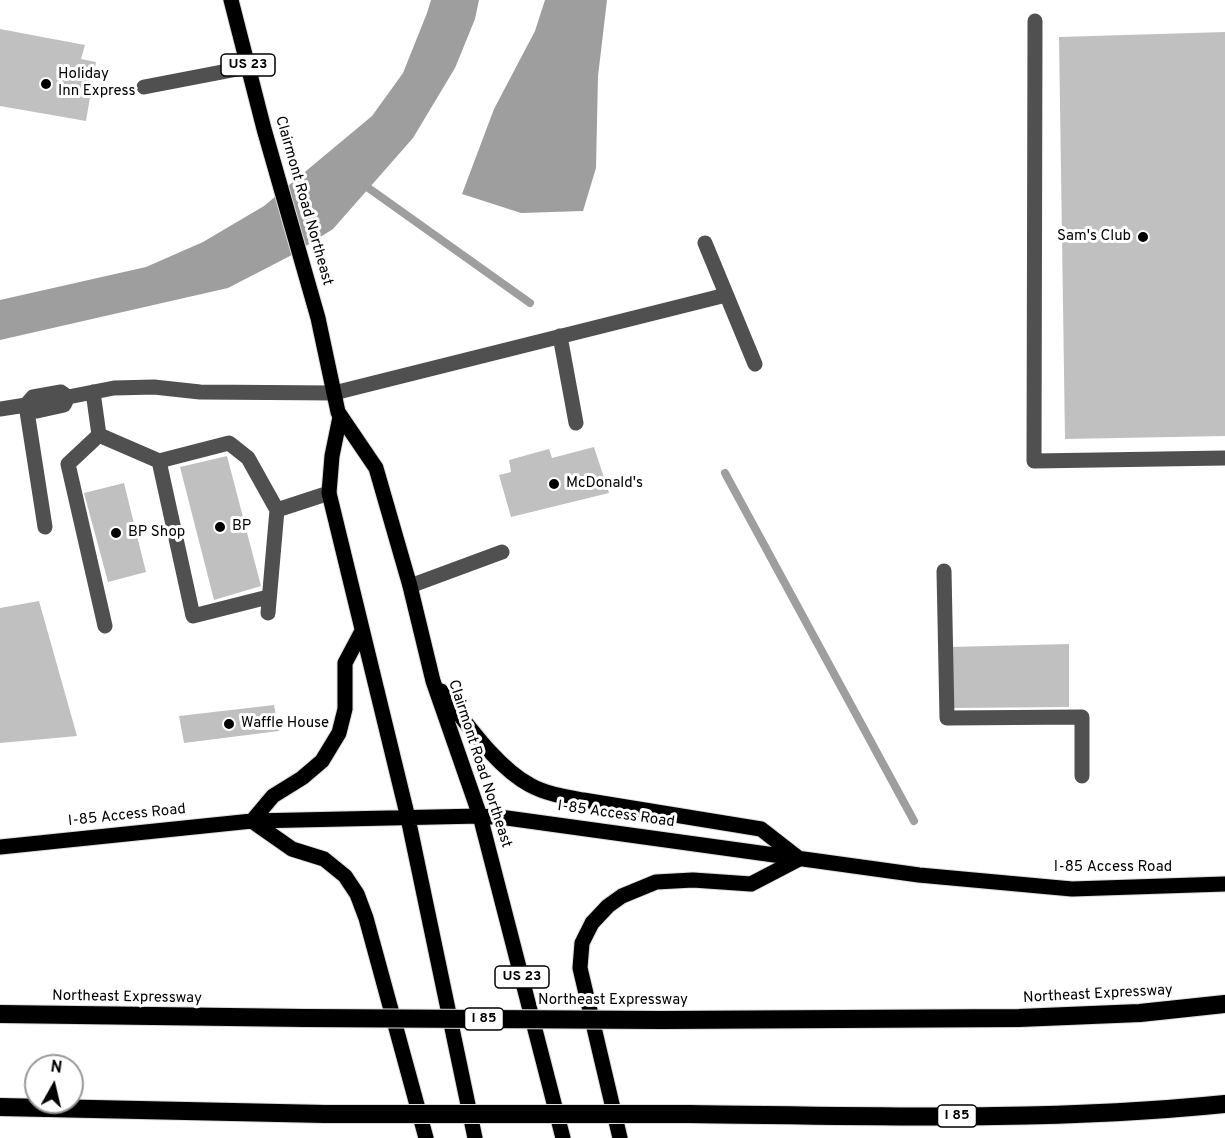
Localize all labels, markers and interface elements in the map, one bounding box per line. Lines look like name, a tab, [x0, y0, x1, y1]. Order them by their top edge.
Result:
road number: US 23	[221, 54, 275, 76]
place label: Holiday Inn Express	[58, 66, 136, 101]
marker: Holiday Inn Express	[39, 77, 53, 91]
street label: Clairmont Road Northeast	[270, 114, 336, 288]
place label: Sam's Club	[1057, 228, 1131, 246]
marker: Sam's Club	[1136, 230, 1150, 244]
place label: McDonald's	[566, 475, 643, 493]
marker: McDonald's	[547, 477, 561, 491]
place label: BP	[232, 518, 251, 536]
marker: BP	[213, 520, 227, 534]
place label: BP Shop	[128, 524, 185, 542]
marker: BP Shop	[109, 526, 123, 540]
street label: Clairmont Road Northeast	[443, 678, 515, 850]
place label: Waffle House	[241, 715, 329, 733]
marker: Waffle House	[222, 717, 236, 731]
street label: I-85 Access Road	[556, 798, 676, 832]
street label: I-85 Access Road	[67, 801, 187, 831]
street label: I-85 Access Road	[1054, 859, 1172, 877]
road number: US 23	[495, 966, 549, 988]
street label: Northeast Expressway	[1023, 982, 1173, 1008]
street label: Northeast Expressway	[52, 988, 202, 1008]
street label: Northeast Expressway	[538, 992, 688, 1010]
road number: I 85	[464, 1008, 504, 1030]
north arrow	[24, 1054, 84, 1114]
text: N	[49, 1057, 63, 1079]
road number: I 85	[938, 1105, 976, 1127]

